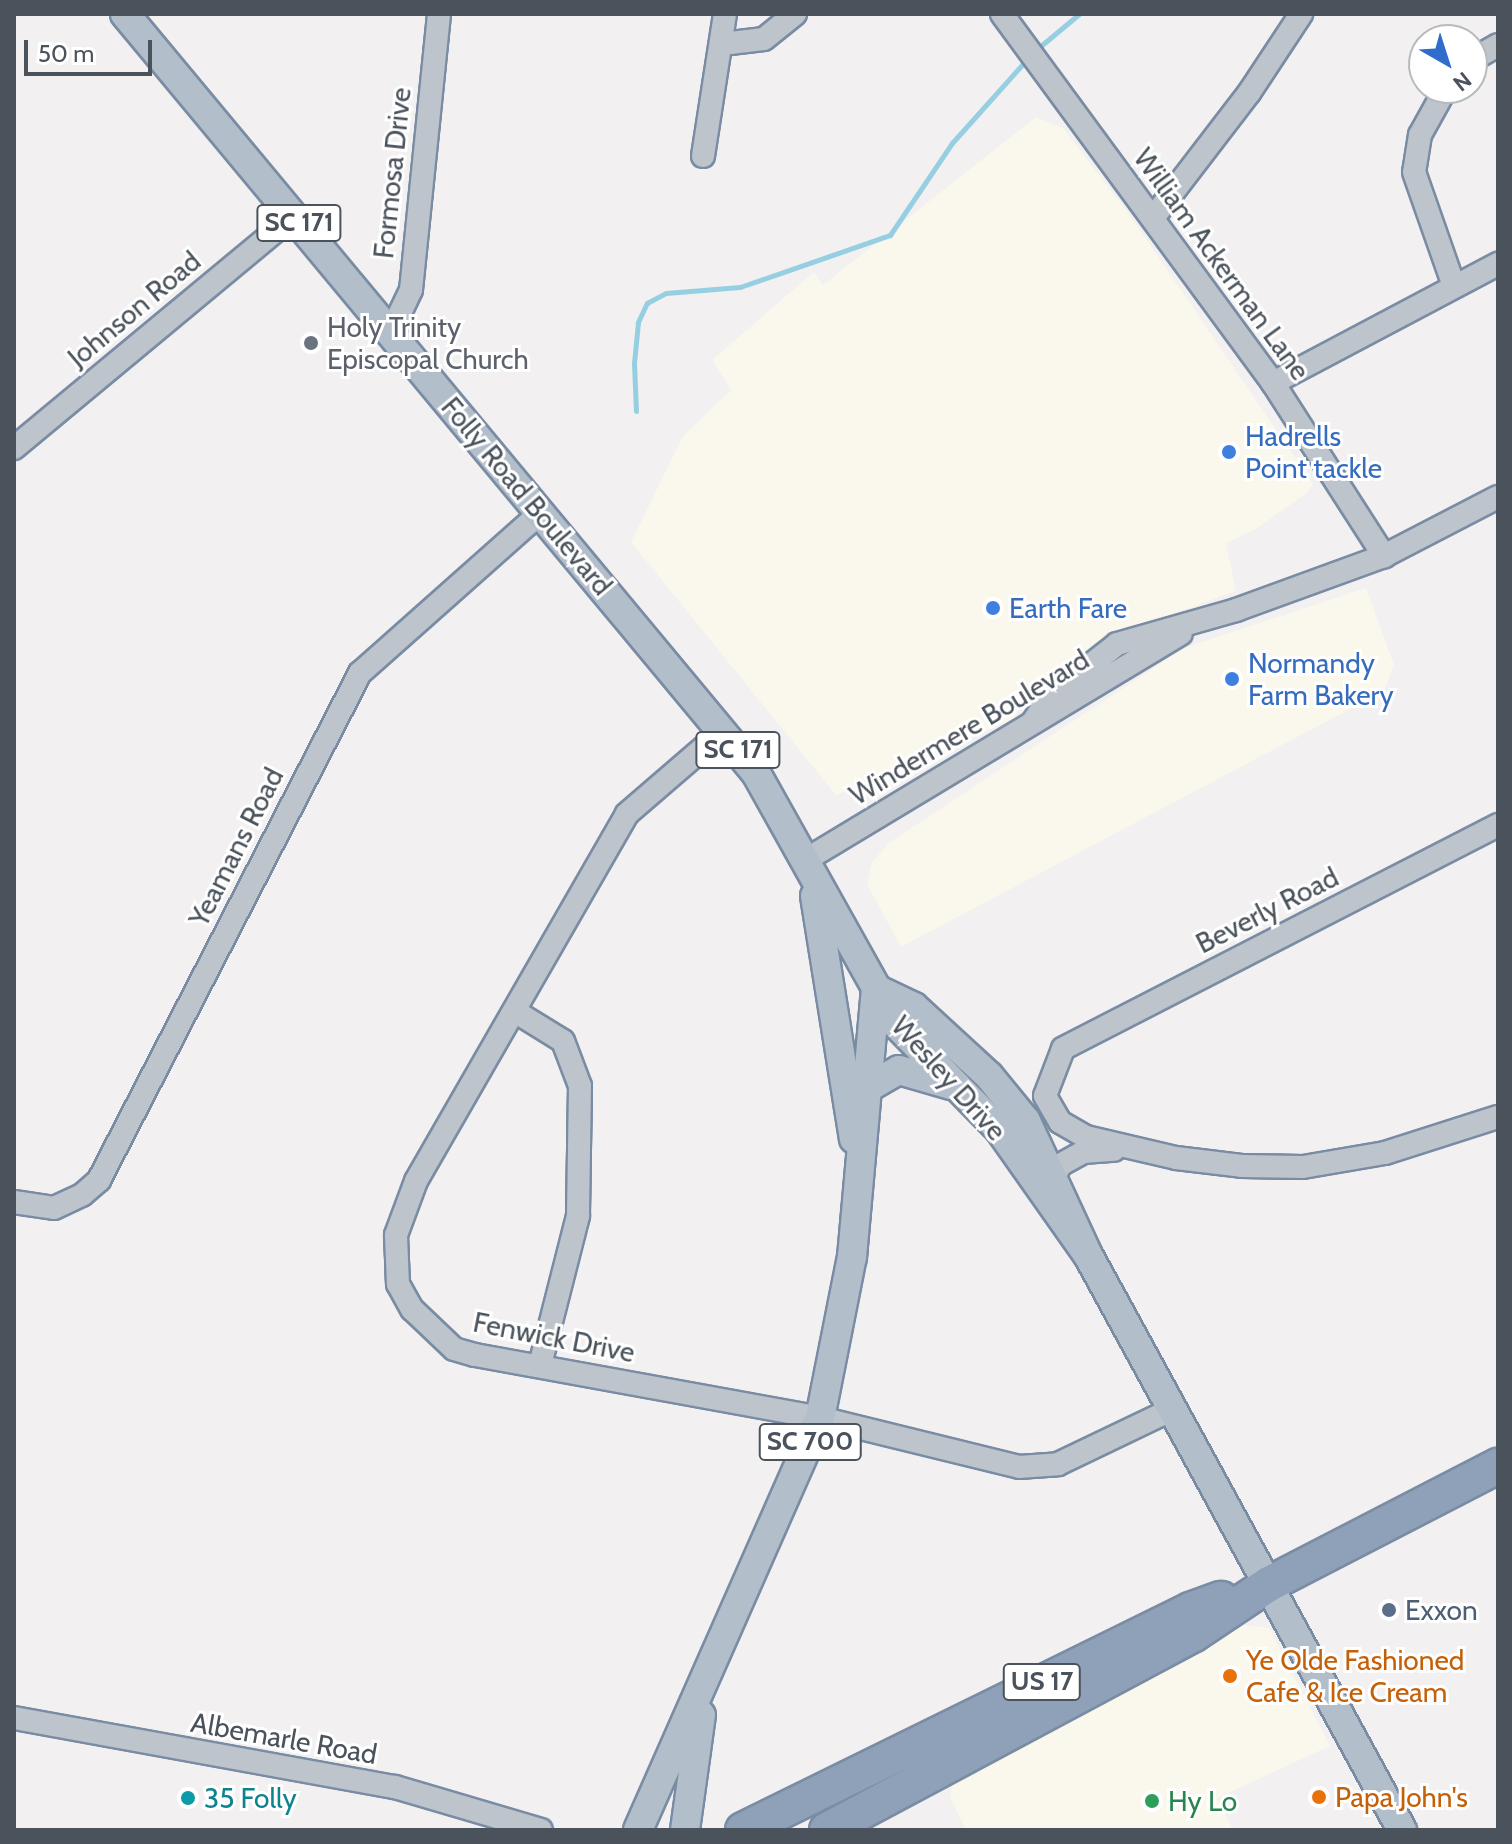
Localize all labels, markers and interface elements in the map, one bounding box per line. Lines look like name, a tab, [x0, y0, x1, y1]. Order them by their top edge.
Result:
scale bar	[28, 24, 156, 74]
north arrow	[1408, 24, 1488, 104]
text: 50 m	[38, 39, 94, 68]
text: N	[1448, 66, 1477, 97]
street label: Formosa Drive	[366, 86, 418, 260]
street label: William Ackerman Lane	[1127, 142, 1317, 386]
road number: SC 171	[255, 201, 343, 245]
street label: Johnson Road	[61, 244, 207, 374]
place label: Holy Trinity Episcopal Church	[327, 310, 529, 376]
marker: Holy Trinity Episcopal Church	[302, 334, 320, 352]
street label: Folly Road Boulevard	[434, 390, 620, 602]
place label: Hadrells Point tackle	[1245, 419, 1382, 485]
marker: Hadrells Point tackle	[1220, 443, 1238, 461]
place label: Earth Fare	[1009, 591, 1127, 625]
marker: Earth Fare	[984, 599, 1002, 617]
street label: Windermere Boulevard	[843, 642, 1095, 812]
place label: Normandy Farm Bakery	[1248, 646, 1394, 712]
marker: Normandy Farm Bakery	[1223, 670, 1241, 688]
road number: SC 171	[694, 728, 782, 772]
street label: Yeamans Road	[182, 762, 290, 932]
street label: Beverly Road	[1190, 860, 1344, 960]
street label: Wesley Drive	[885, 1009, 1013, 1147]
street label: Fenwick Drive	[470, 1305, 638, 1369]
road number: SC 700	[758, 1420, 862, 1464]
place label: Exxon	[1405, 1593, 1478, 1627]
marker: Exxon	[1380, 1601, 1398, 1619]
place label: Ye Olde Fashioned Cafe & Ice Cream	[1246, 1643, 1464, 1709]
road number: US 17	[1002, 1660, 1082, 1704]
marker: Ye Olde Fashioned Cafe & Ice Cream	[1221, 1667, 1239, 1685]
street label: Albemarle Road	[188, 1705, 380, 1771]
place label: Papa John's	[1335, 1780, 1468, 1814]
place label: 35 Folly	[204, 1781, 297, 1815]
place label: Hy Lo	[1168, 1784, 1237, 1818]
marker: Papa John's	[1310, 1788, 1328, 1806]
marker: 35 Folly	[179, 1789, 197, 1807]
marker: Hy Lo	[1143, 1792, 1161, 1810]

